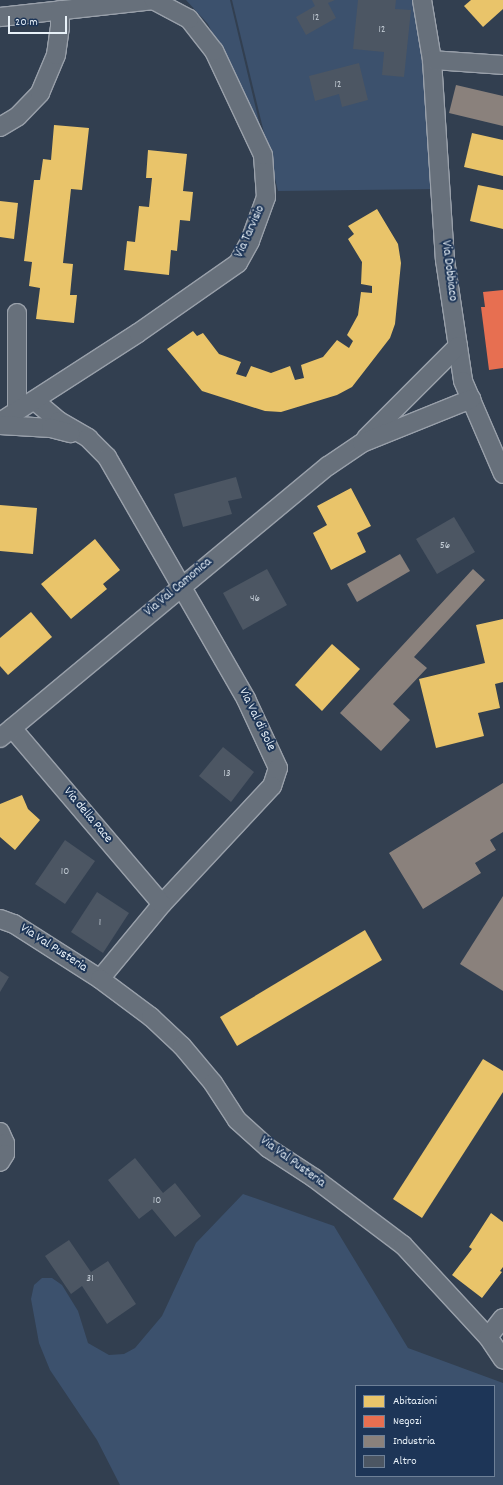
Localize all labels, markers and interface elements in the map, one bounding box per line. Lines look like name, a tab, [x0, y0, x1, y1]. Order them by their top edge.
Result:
scale bar	[10, 8, 69, 34]
house number: 12	[312, 11, 320, 25]
text: 20 m	[15, 14, 38, 31]
house number: 12	[378, 23, 386, 37]
house number: 12	[334, 78, 342, 92]
street label: Via Tarvisio	[233, 204, 269, 260]
street label: Via Dobbiaco	[437, 240, 459, 302]
house number: 56	[440, 539, 450, 553]
street label: Via Val Camonica	[142, 555, 216, 621]
house number: 46	[250, 592, 260, 606]
street label: Via Val di Sole	[234, 686, 278, 754]
house number: 13	[223, 767, 231, 781]
street label: Via della Pace	[59, 785, 115, 847]
house number: 10	[61, 865, 69, 879]
house number: 1	[99, 916, 101, 930]
street label: Via Val Pusteria	[16, 922, 90, 976]
street label: Via Val Pusteria	[256, 1134, 328, 1192]
house number: 10	[153, 1194, 161, 1208]
house number: 31	[86, 1272, 94, 1286]
legend	[355, 1385, 495, 1477]
text: Abitazioni	[393, 1393, 437, 1410]
text: Negozi	[393, 1413, 422, 1430]
text: Industria	[393, 1433, 435, 1450]
text: Altro	[393, 1453, 417, 1470]

